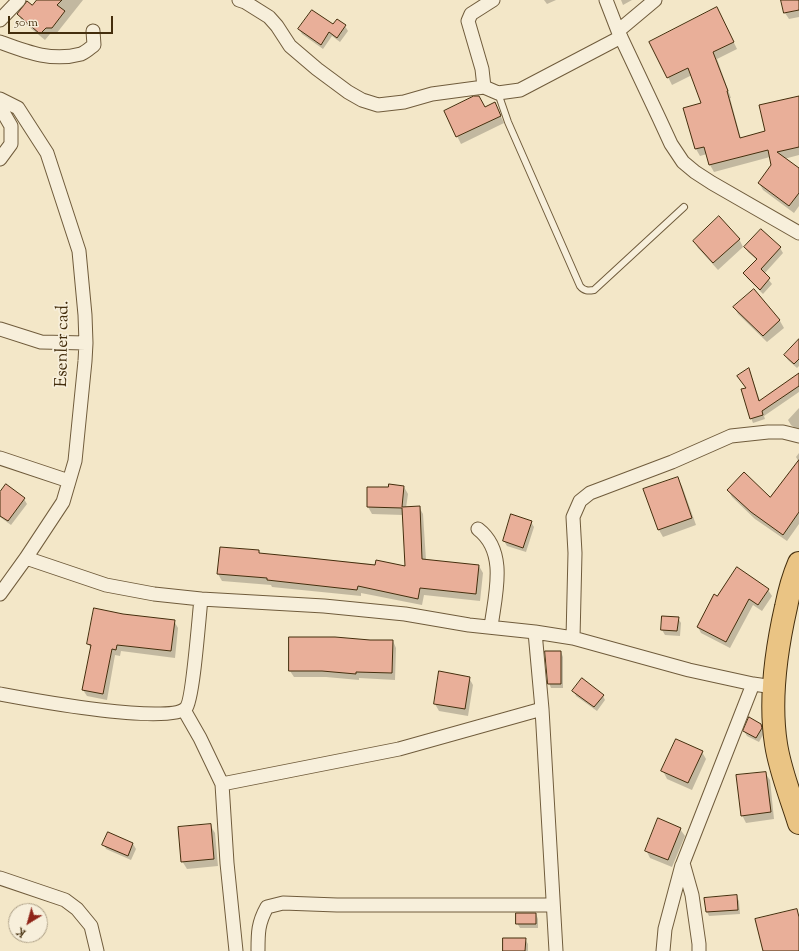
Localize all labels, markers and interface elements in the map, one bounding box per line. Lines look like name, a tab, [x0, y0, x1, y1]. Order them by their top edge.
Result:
scale bar	[10, 8, 115, 34]
text: 50 m	[15, 14, 38, 32]
street label: Esenler cad.	[53, 301, 75, 387]
north arrow	[8, 903, 48, 943]
text: K	[13, 923, 29, 941]

